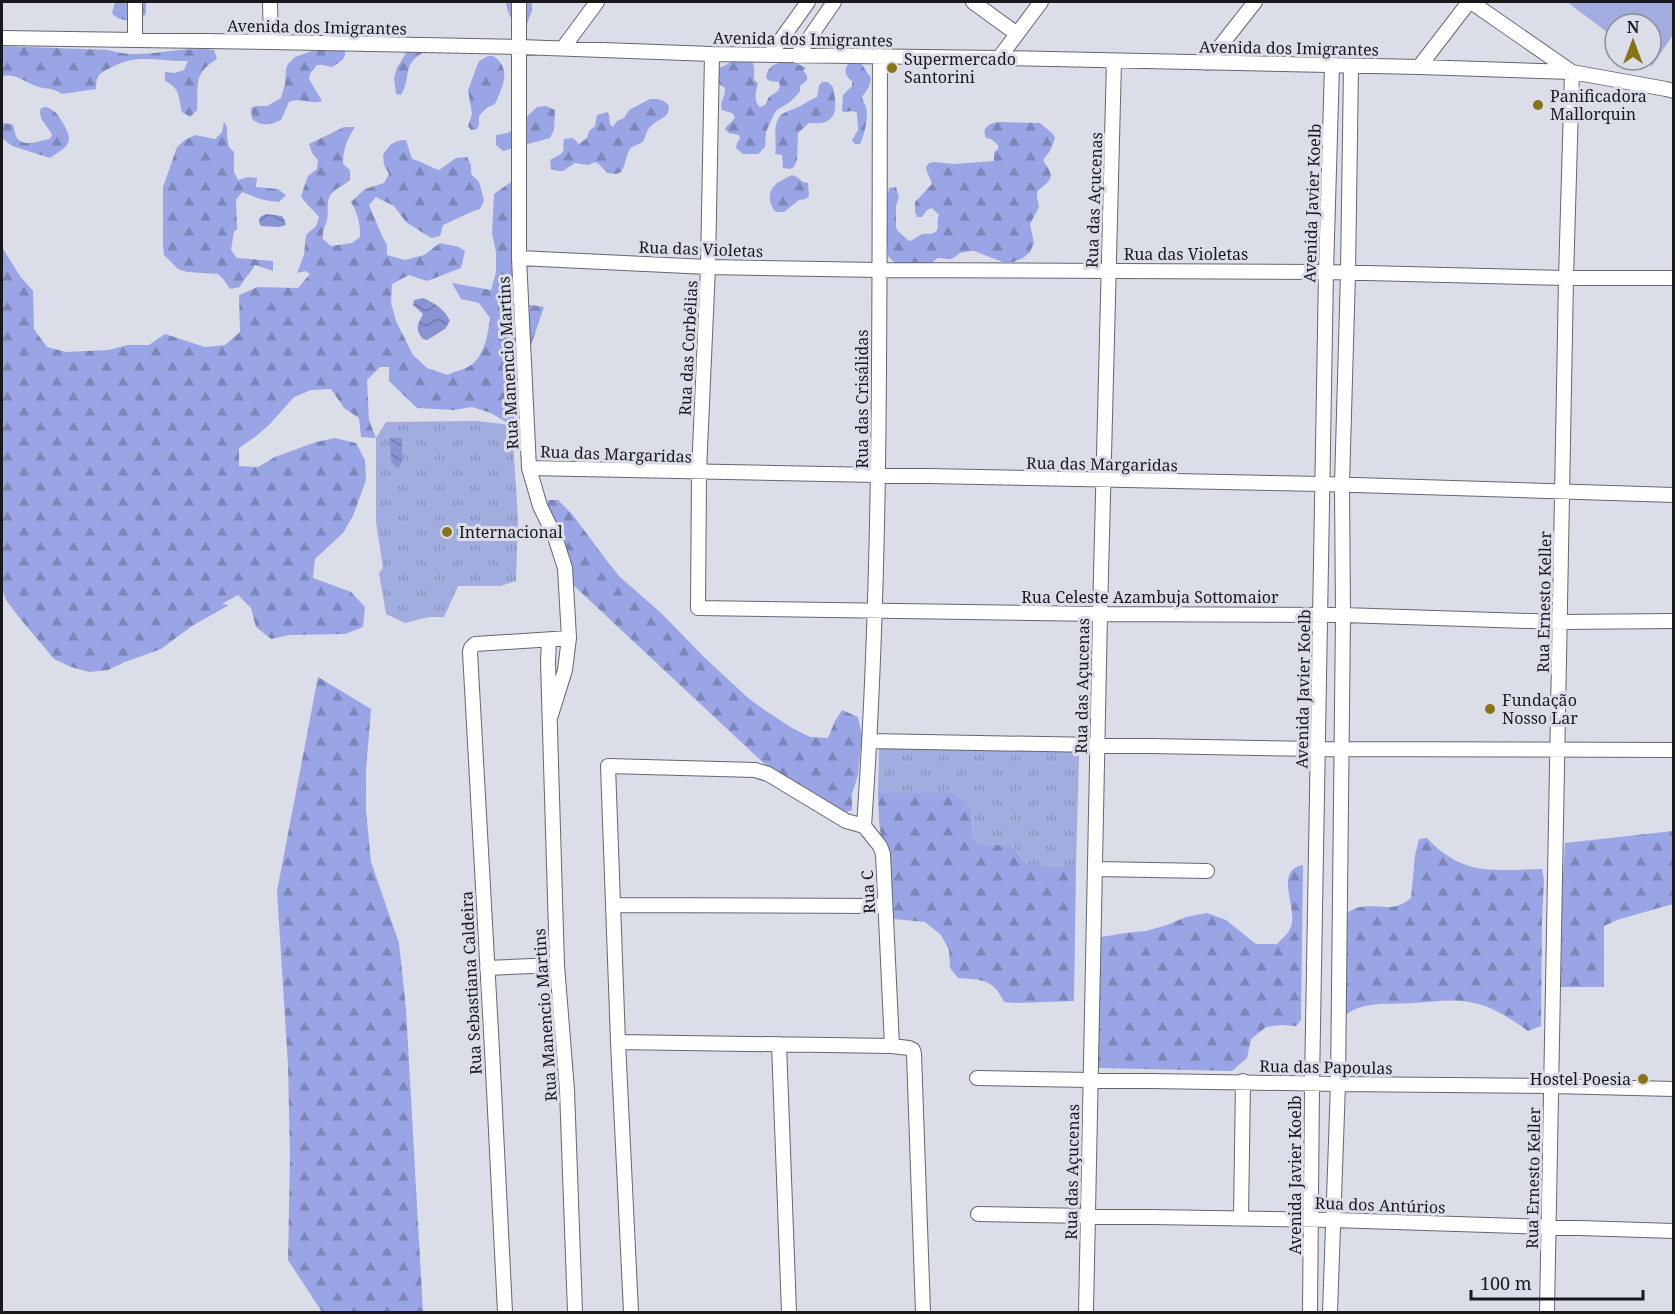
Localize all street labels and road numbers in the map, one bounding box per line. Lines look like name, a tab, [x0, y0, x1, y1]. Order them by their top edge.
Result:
street label: Avenida dos Imigrantes	[227, 14, 407, 40]
street label: Avenida dos Imigrantes	[713, 26, 893, 52]
street label: Avenida dos Imigrantes	[1199, 35, 1379, 61]
street label: Avenida Javier Koelb	[1298, 123, 1326, 283]
street label: Rua das Açucenas	[1081, 132, 1107, 268]
street label: Rua das Violetas	[638, 236, 764, 262]
street label: Rua das Violetas	[1124, 243, 1248, 265]
street label: Rua Manencio Martins	[492, 276, 524, 450]
street label: Rua das Corbélias	[673, 280, 703, 416]
street label: Rua das Crisálidas	[851, 330, 873, 468]
street label: Rua das Margaridas	[540, 440, 692, 468]
street label: Rua das Margaridas	[1026, 452, 1178, 476]
street label: Rua Ernesto Keller	[1532, 530, 1556, 673]
street label: Rua Celeste Azambuja Sottomaior	[1021, 586, 1279, 608]
street label: Avenida Javier Koelb	[1291, 609, 1315, 769]
street label: Rua das Açucenas	[1070, 618, 1094, 754]
street label: Rua C	[856, 869, 880, 914]
street label: Rua Sebastiana Caldeira	[455, 891, 487, 1075]
street label: Rua Manencio Martins	[528, 928, 562, 1102]
street label: Rua das Papoulas	[1259, 1055, 1393, 1079]
street label: Avenida Javier Koelb	[1284, 1095, 1306, 1255]
street label: Rua das Açucenas	[1060, 1104, 1084, 1240]
street label: Rua Ernesto Keller	[1521, 1106, 1545, 1249]
street label: Rua dos Antúrios	[1314, 1192, 1446, 1218]

